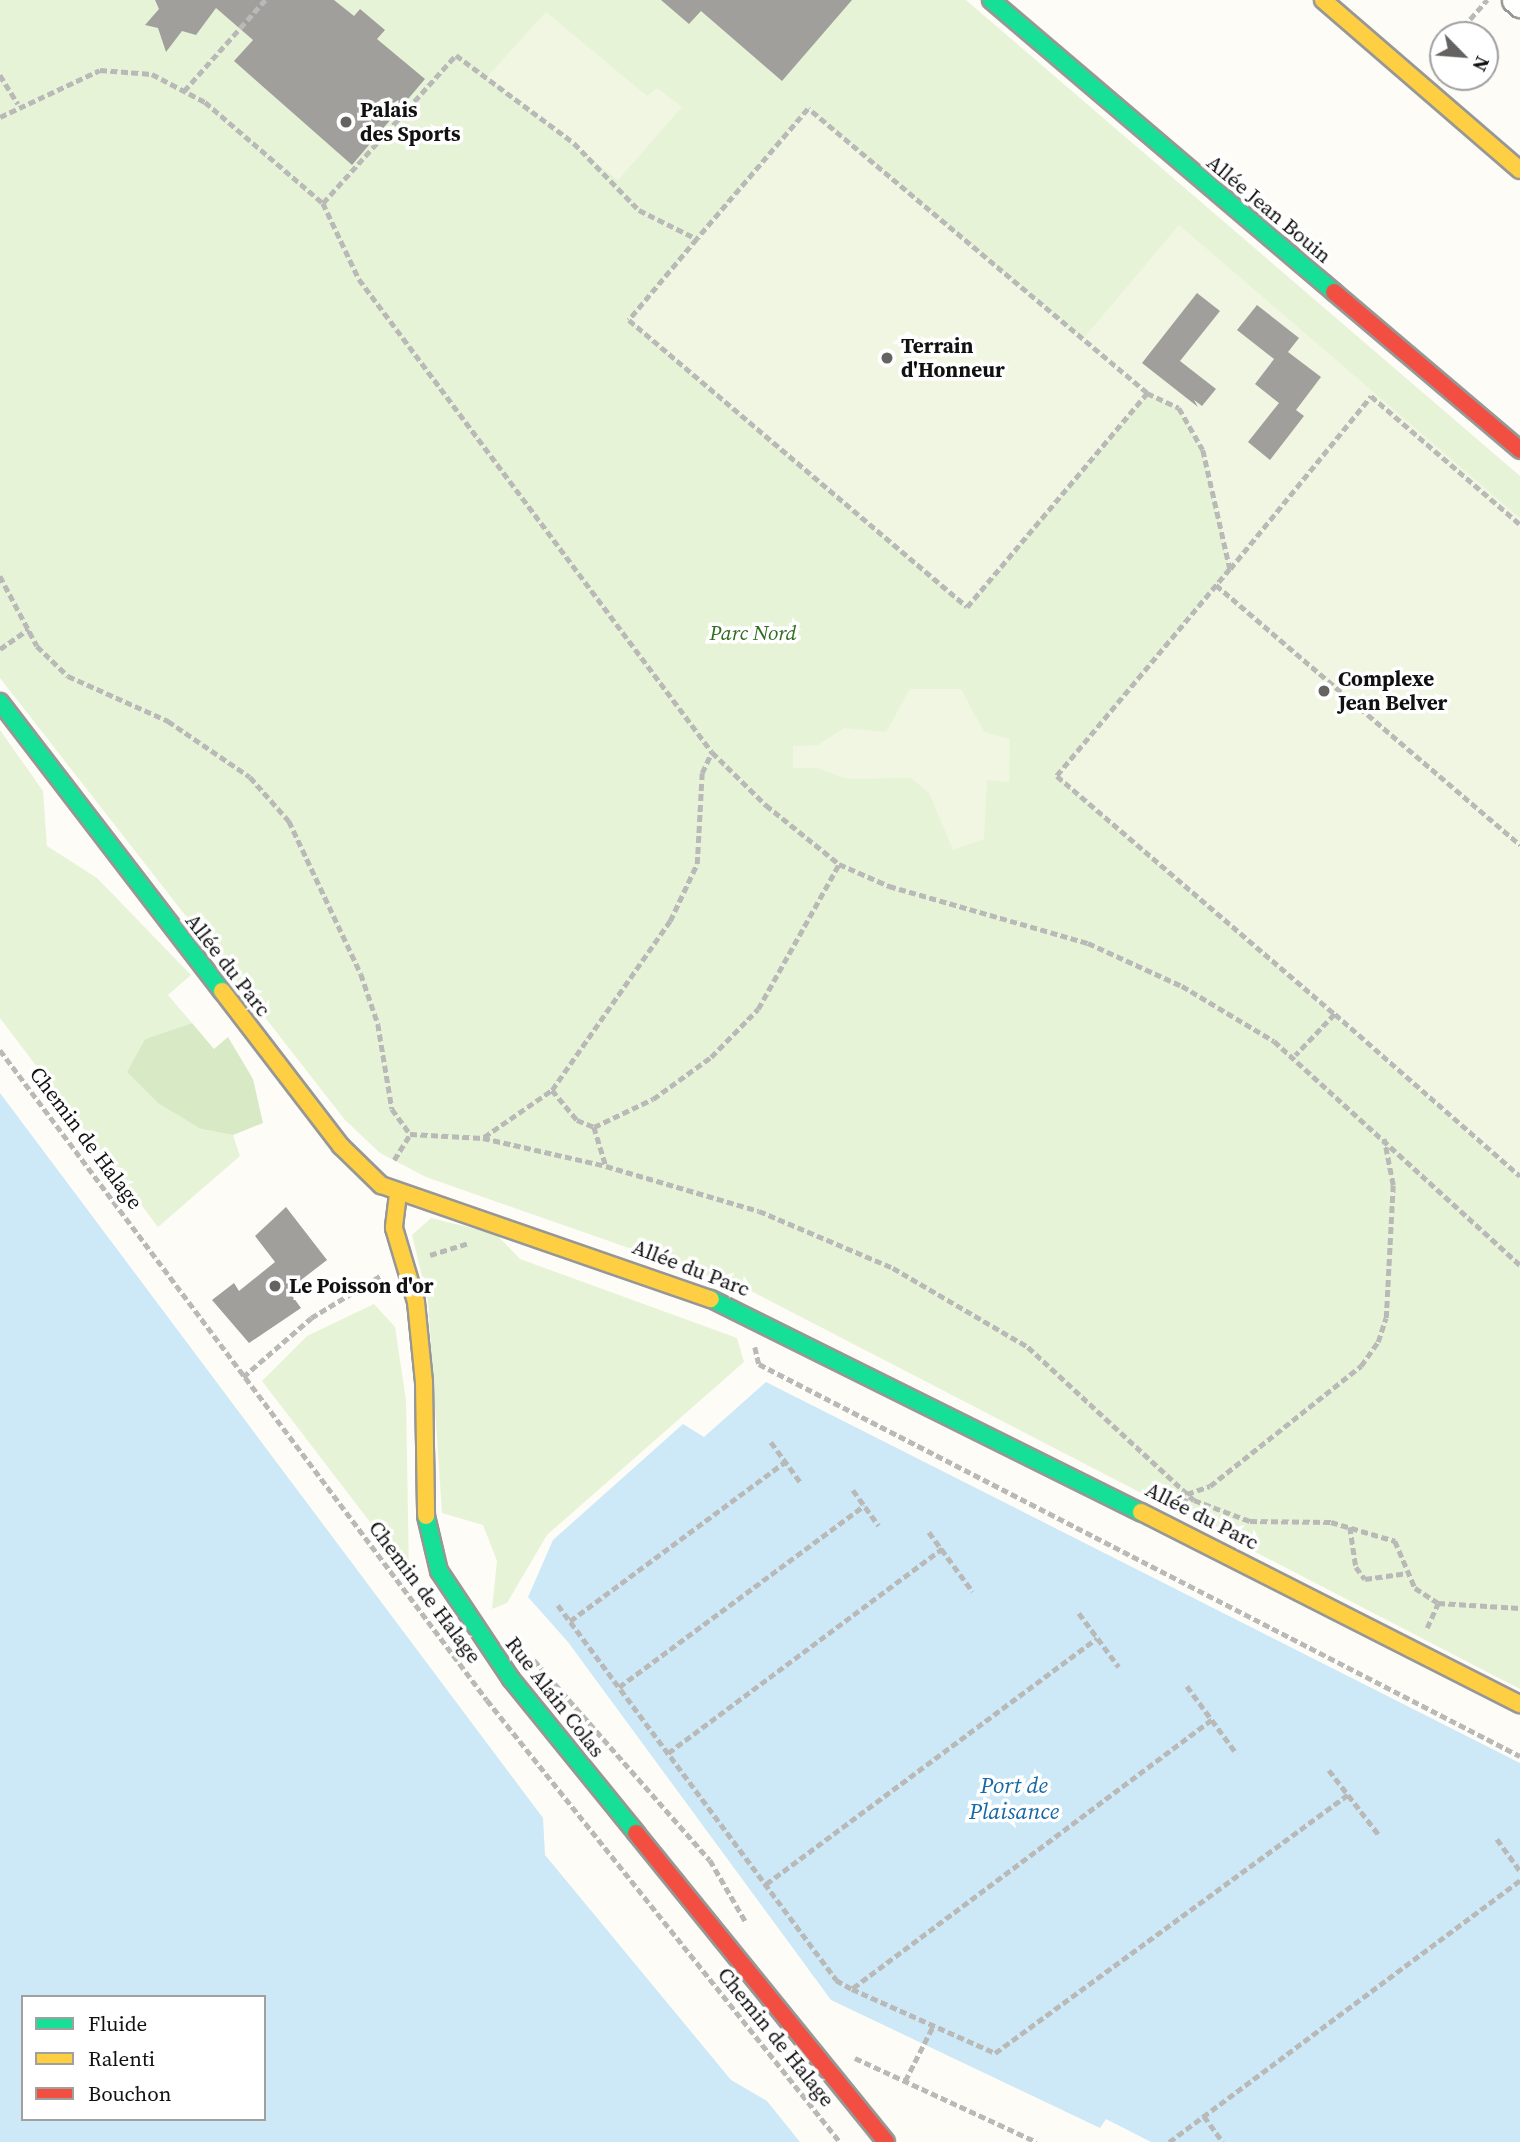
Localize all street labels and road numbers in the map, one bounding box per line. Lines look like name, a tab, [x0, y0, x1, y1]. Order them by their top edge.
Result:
street label: Allée Jean Bouin	[1202, 150, 1336, 268]
street label: Allée du Parc	[180, 909, 276, 1021]
street label: Chemin de Halage	[24, 1062, 148, 1214]
street label: Allée du Parc	[629, 1234, 753, 1302]
street label: Allée du Parc	[1141, 1477, 1263, 1555]
street label: Chemin de Halage	[363, 1516, 487, 1668]
street label: Rue Alain Colas	[500, 1632, 610, 1762]
street label: Chemin de Halage	[712, 1962, 840, 2112]

